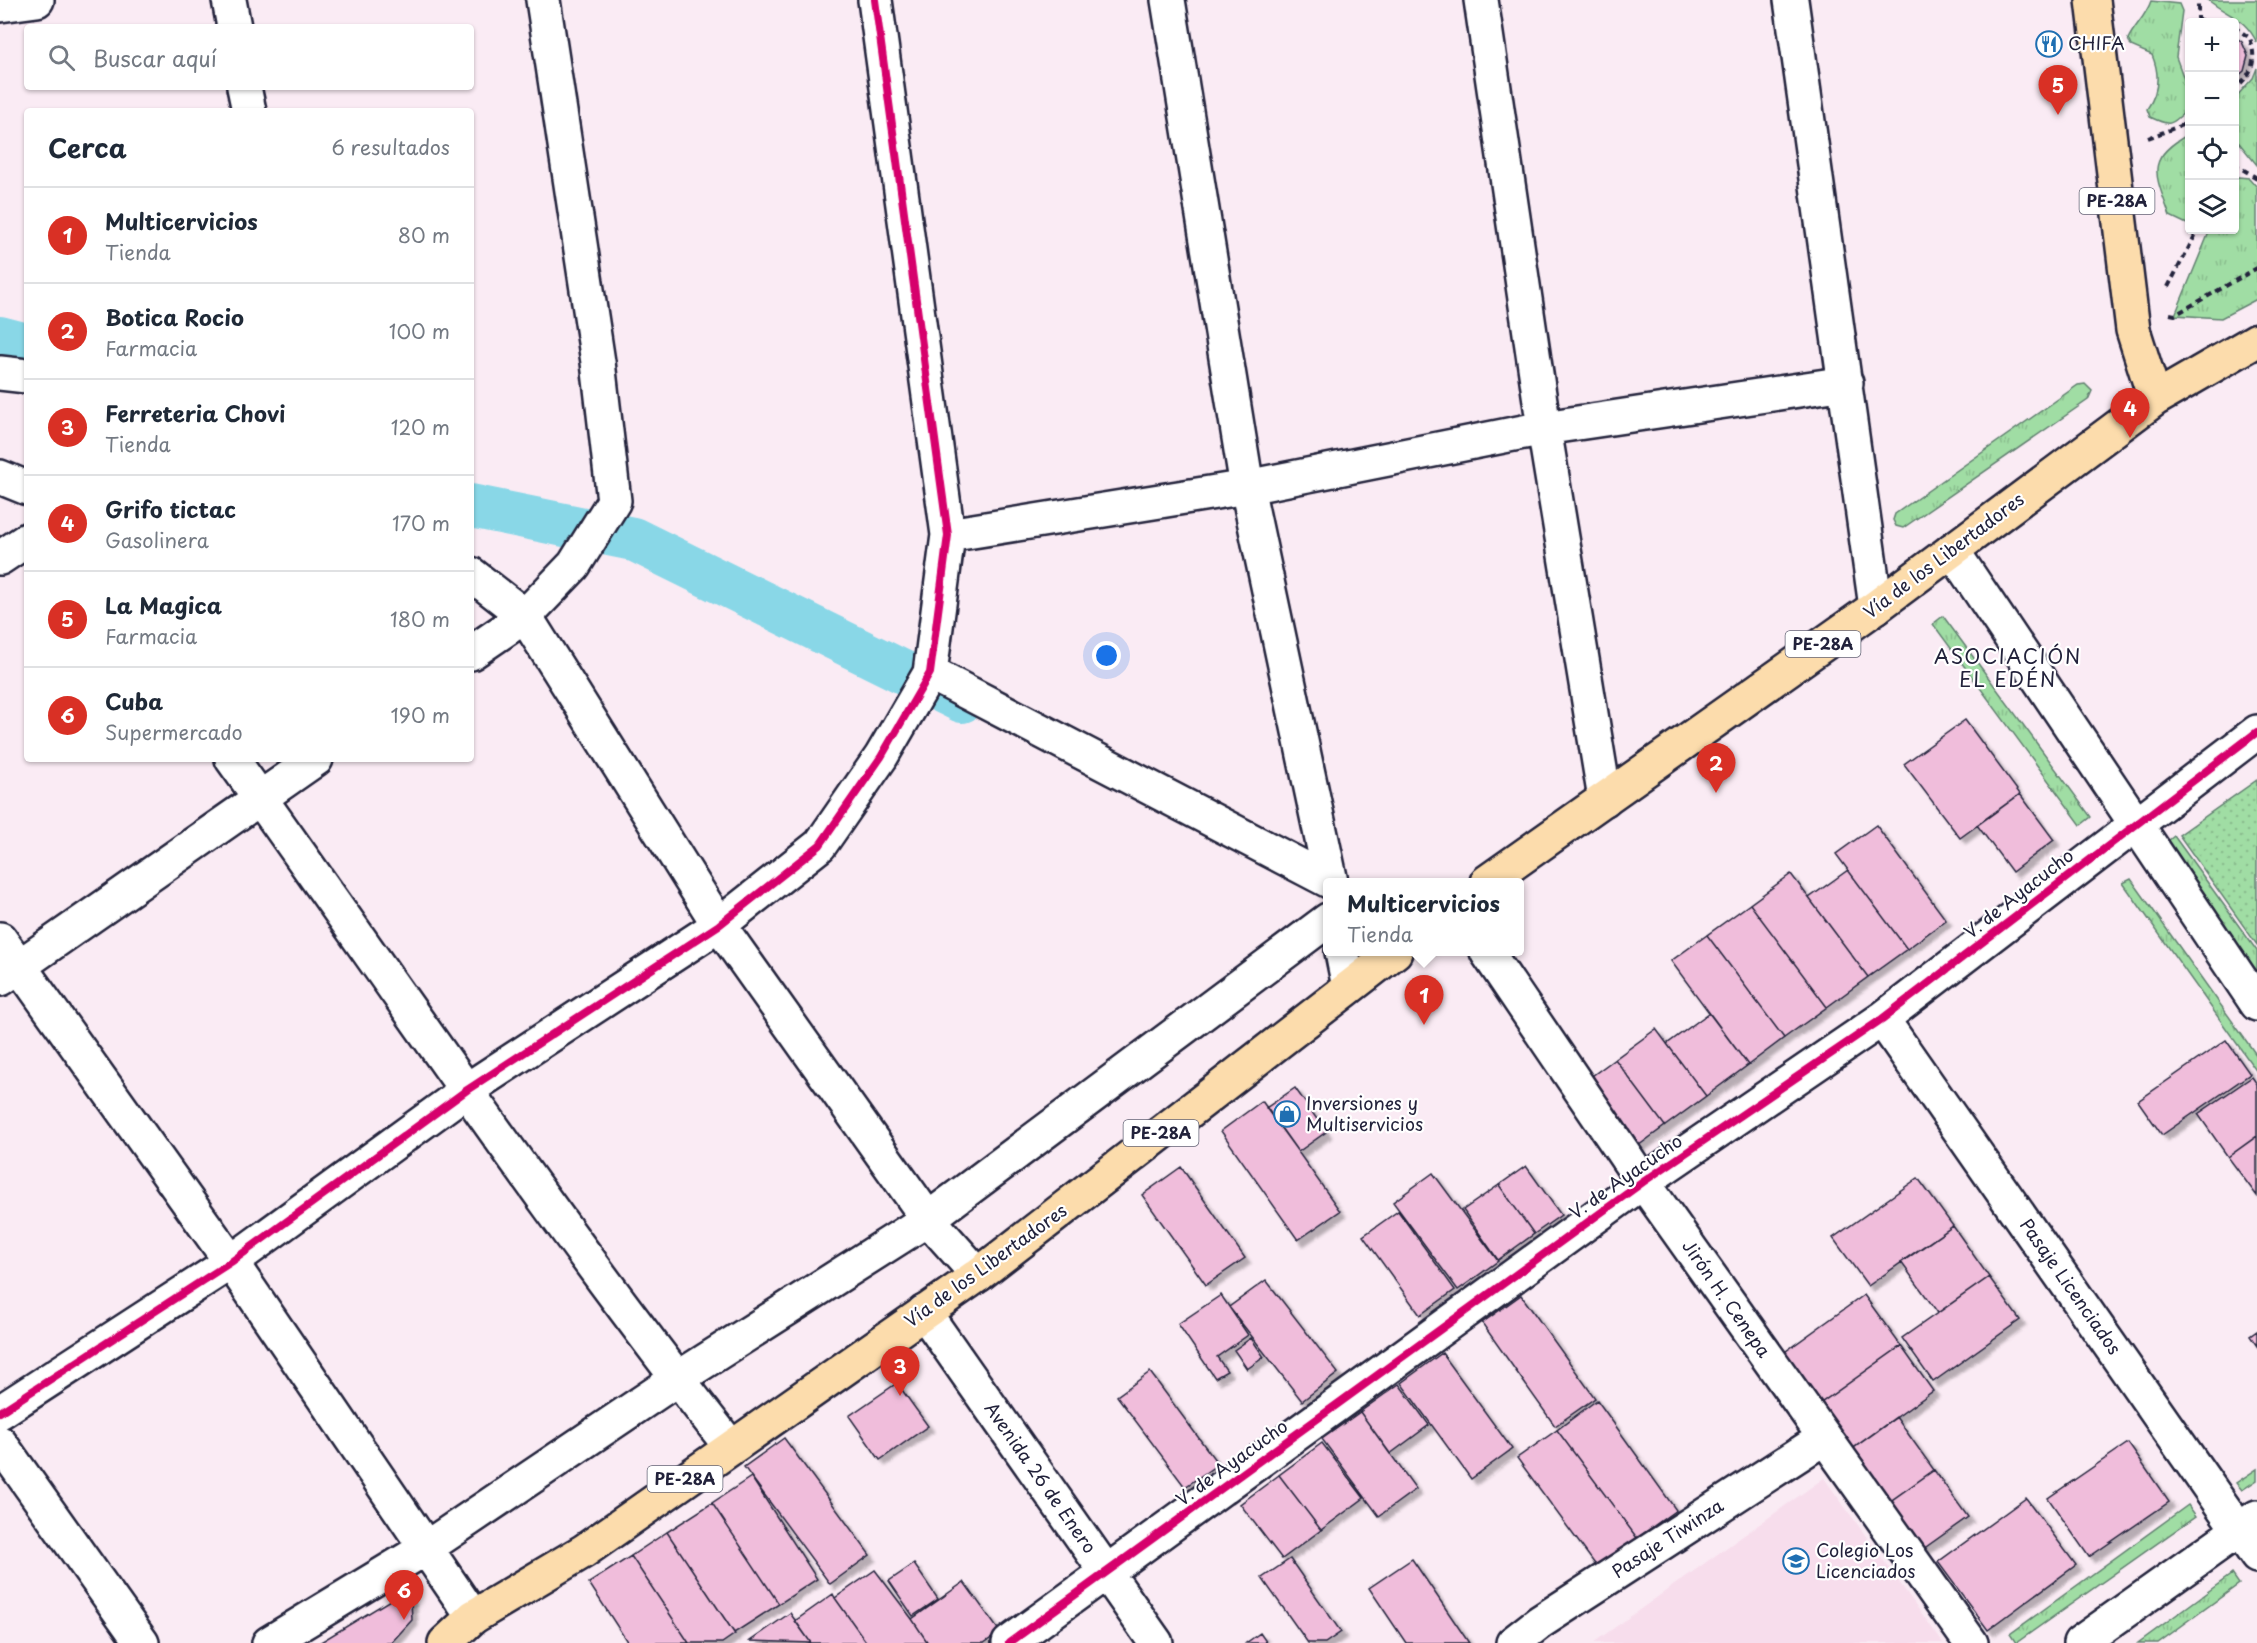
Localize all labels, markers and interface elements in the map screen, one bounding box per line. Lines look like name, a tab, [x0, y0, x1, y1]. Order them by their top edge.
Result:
map controls	[2185, 18, 2239, 234]
button: +	[2185, 18, 2239, 72]
search box	[24, 24, 474, 90]
restaurant icon: CHIFA	[2034, 29, 2064, 59]
place label: CHIFA	[2068, 29, 2125, 56]
icon: search	[45, 41, 78, 74]
text: Buscar aquí	[93, 41, 217, 74]
pin: 5	[2038, 66, 2078, 115]
button: −	[2185, 72, 2239, 126]
button: locate	[2185, 126, 2239, 180]
text: Cerca	[48, 128, 127, 167]
text: 6 resultados	[331, 132, 450, 162]
button: layers	[2185, 180, 2239, 234]
road number: PE-28A	[2080, 188, 2154, 214]
text: Multicervicios	[105, 204, 258, 237]
text: 1	[63, 220, 72, 250]
text: 80 m	[398, 220, 450, 250]
text: Tienda	[105, 237, 171, 267]
text: Botica Rocio	[105, 300, 244, 333]
text: 2	[60, 316, 75, 346]
text: 100 m	[389, 316, 450, 346]
text: Farmacia	[105, 333, 197, 363]
pin: 4	[2110, 388, 2150, 438]
text: Ferreteria Chovi	[105, 396, 286, 429]
text: 3	[61, 412, 74, 442]
text: 120 m	[391, 412, 450, 442]
text: Tienda	[105, 429, 171, 459]
street label: Vía de los Libertadores	[1857, 485, 2029, 624]
text: Grifo tictac	[105, 492, 236, 525]
text: 4	[61, 508, 74, 538]
text: 170 m	[392, 508, 450, 538]
text: Gasolinera	[105, 525, 209, 555]
text: La Magica	[105, 588, 222, 621]
text: 5	[61, 604, 74, 634]
text: 180 m	[390, 604, 450, 634]
text: Farmacia	[105, 621, 197, 651]
road number: PE-28A	[1786, 631, 1860, 657]
your location	[1092, 641, 1121, 670]
district label: ASOCIACIÓN EL EDÉN	[1934, 641, 2082, 694]
text: Cuba	[105, 684, 163, 717]
text: 6	[60, 700, 75, 730]
text: 190 m	[391, 700, 450, 730]
text: Supermercado	[105, 717, 243, 747]
pin: 2	[1696, 744, 1736, 793]
street label: V. de Ayacucho	[1958, 841, 2079, 944]
popup	[1323, 878, 1524, 956]
text: Multicervicios	[1347, 886, 1500, 919]
text: Tienda	[1347, 919, 1413, 949]
pin: 1	[1404, 976, 1444, 1025]
place label: Inversiones y Multiservicios	[1306, 1089, 1423, 1137]
shop icon: Inversiones y Multiservicios	[1272, 1099, 1302, 1129]
road number: PE-28A	[1124, 1120, 1198, 1146]
street label: V. de Ayacucho	[1563, 1127, 1687, 1225]
street label: Vía de los Libertadores	[898, 1197, 1072, 1333]
street label: Pasaje Licenciados	[2014, 1213, 2128, 1360]
street label: Jirón H. Cenepa	[1676, 1234, 1778, 1363]
pin: 3	[880, 1346, 920, 1396]
street label: Avenida 26 de Enero	[979, 1396, 1104, 1558]
street label: V. de Ayacucho	[1170, 1412, 1293, 1512]
road number: PE-28A	[648, 1466, 722, 1492]
street label: Pasaje Tiwinza	[1606, 1491, 1729, 1584]
place label: Colegio Los Licenciados	[1816, 1536, 1916, 1584]
school or university icon: Colegio Los Licenciados	[1781, 1546, 1811, 1576]
pin: 6	[384, 1570, 424, 1620]

